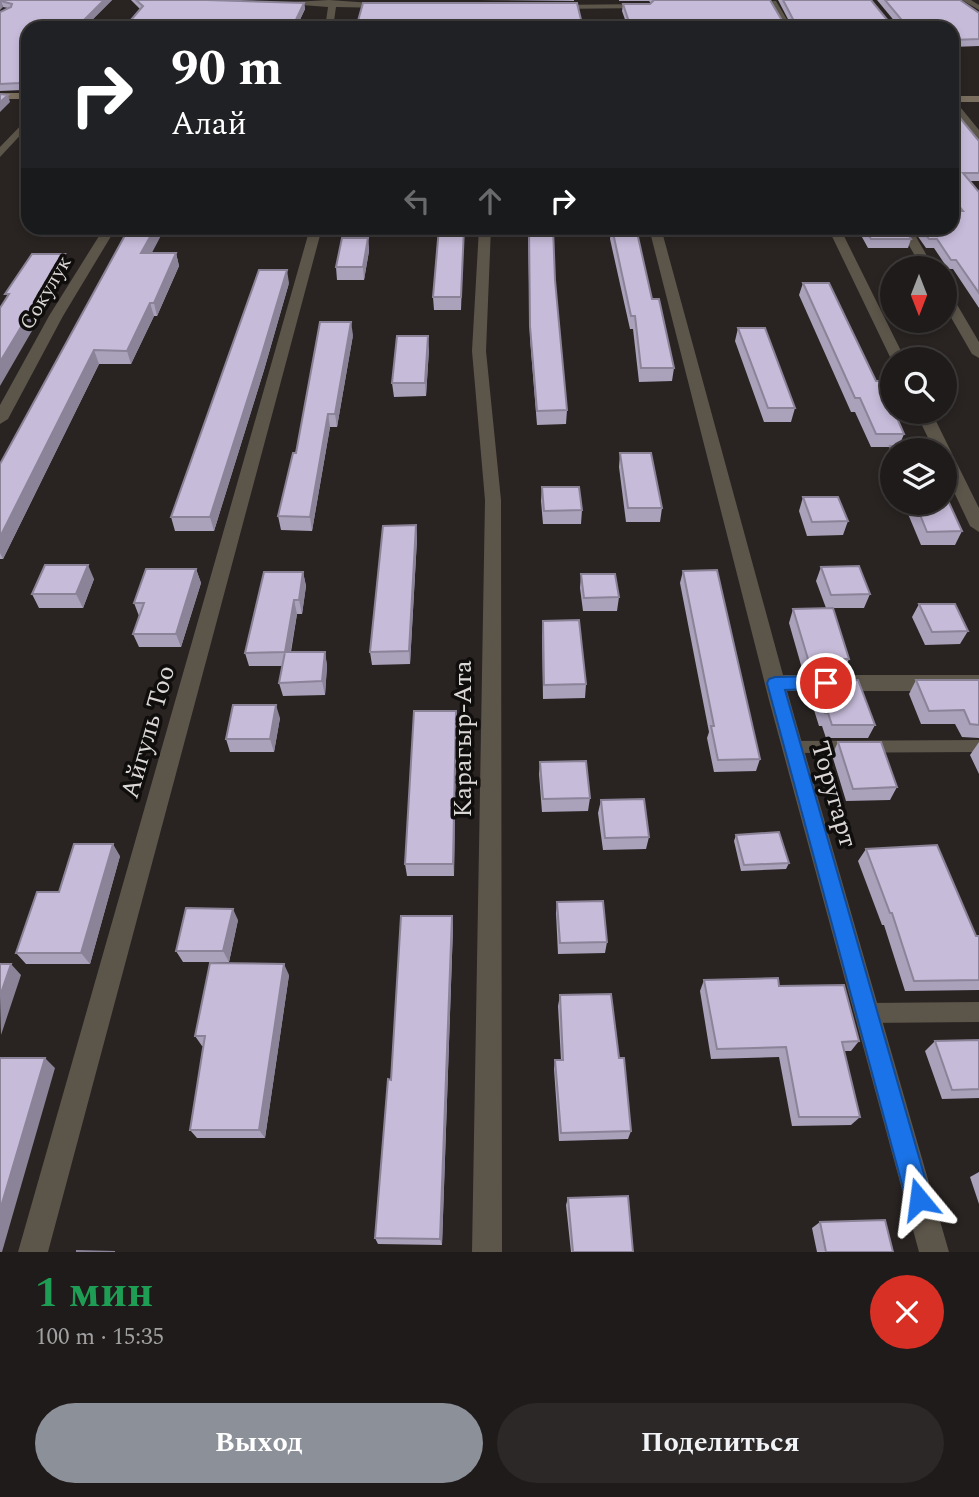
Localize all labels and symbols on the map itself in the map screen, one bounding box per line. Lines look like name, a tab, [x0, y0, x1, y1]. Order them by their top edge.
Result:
street label: Сокулук	[12, 249, 80, 336]
north arrow	[880, 256, 957, 332]
pin	[796, 653, 856, 713]
street label: Карагыр-Ата	[443, 660, 483, 818]
street label: Айгуль Тоо	[110, 661, 186, 803]
street label: Торугарт	[800, 736, 868, 852]
position arrow	[882, 1162, 956, 1236]

